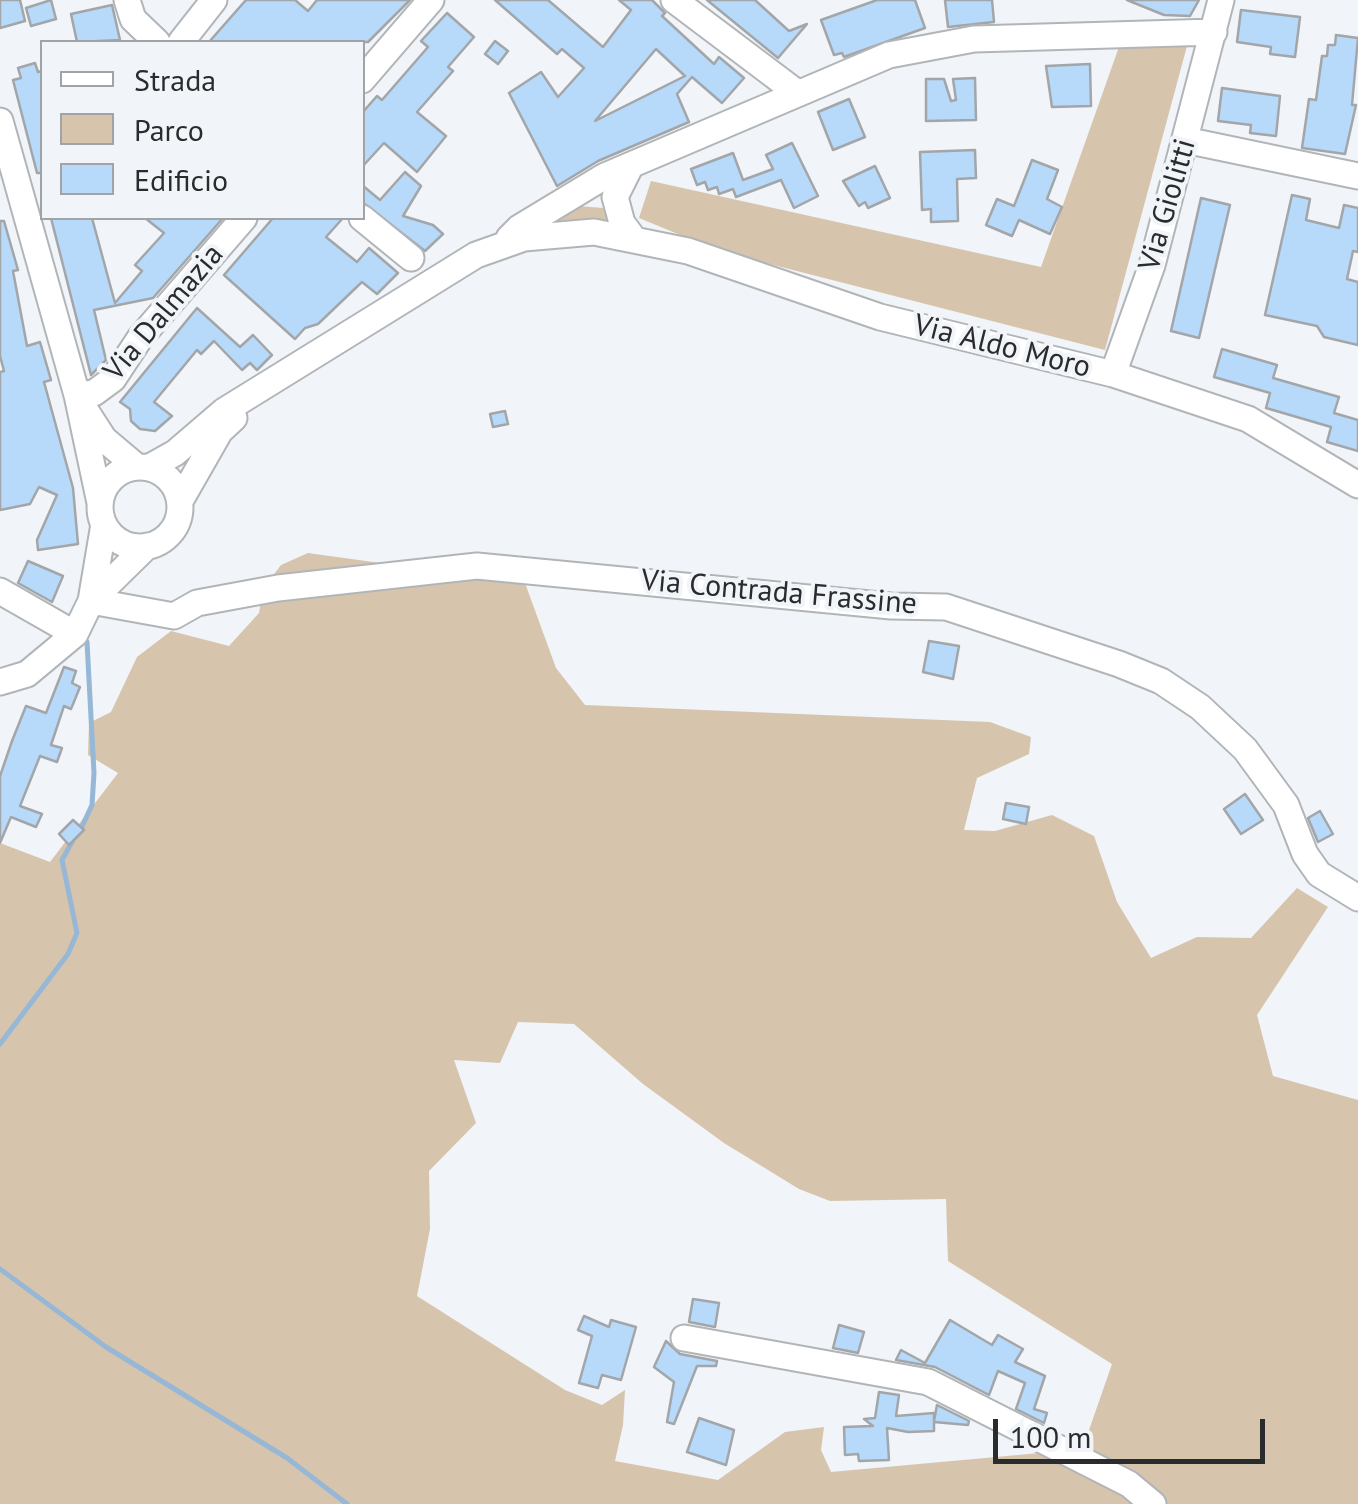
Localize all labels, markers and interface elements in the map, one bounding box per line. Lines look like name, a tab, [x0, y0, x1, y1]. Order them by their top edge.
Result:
legend	[40, 40, 365, 220]
text: Strada	[134, 60, 216, 99]
text: Parco	[134, 110, 204, 149]
street label: Via Giolitti	[1132, 135, 1204, 275]
text: Edificio	[134, 160, 228, 199]
street label: Via Dalmazia	[97, 238, 231, 388]
street label: Via Aldo Moro	[910, 308, 1094, 386]
street label: Via Contrada Frassine	[640, 563, 918, 623]
scale bar	[998, 1399, 1270, 1461]
text: 100 m	[1010, 1417, 1091, 1456]

